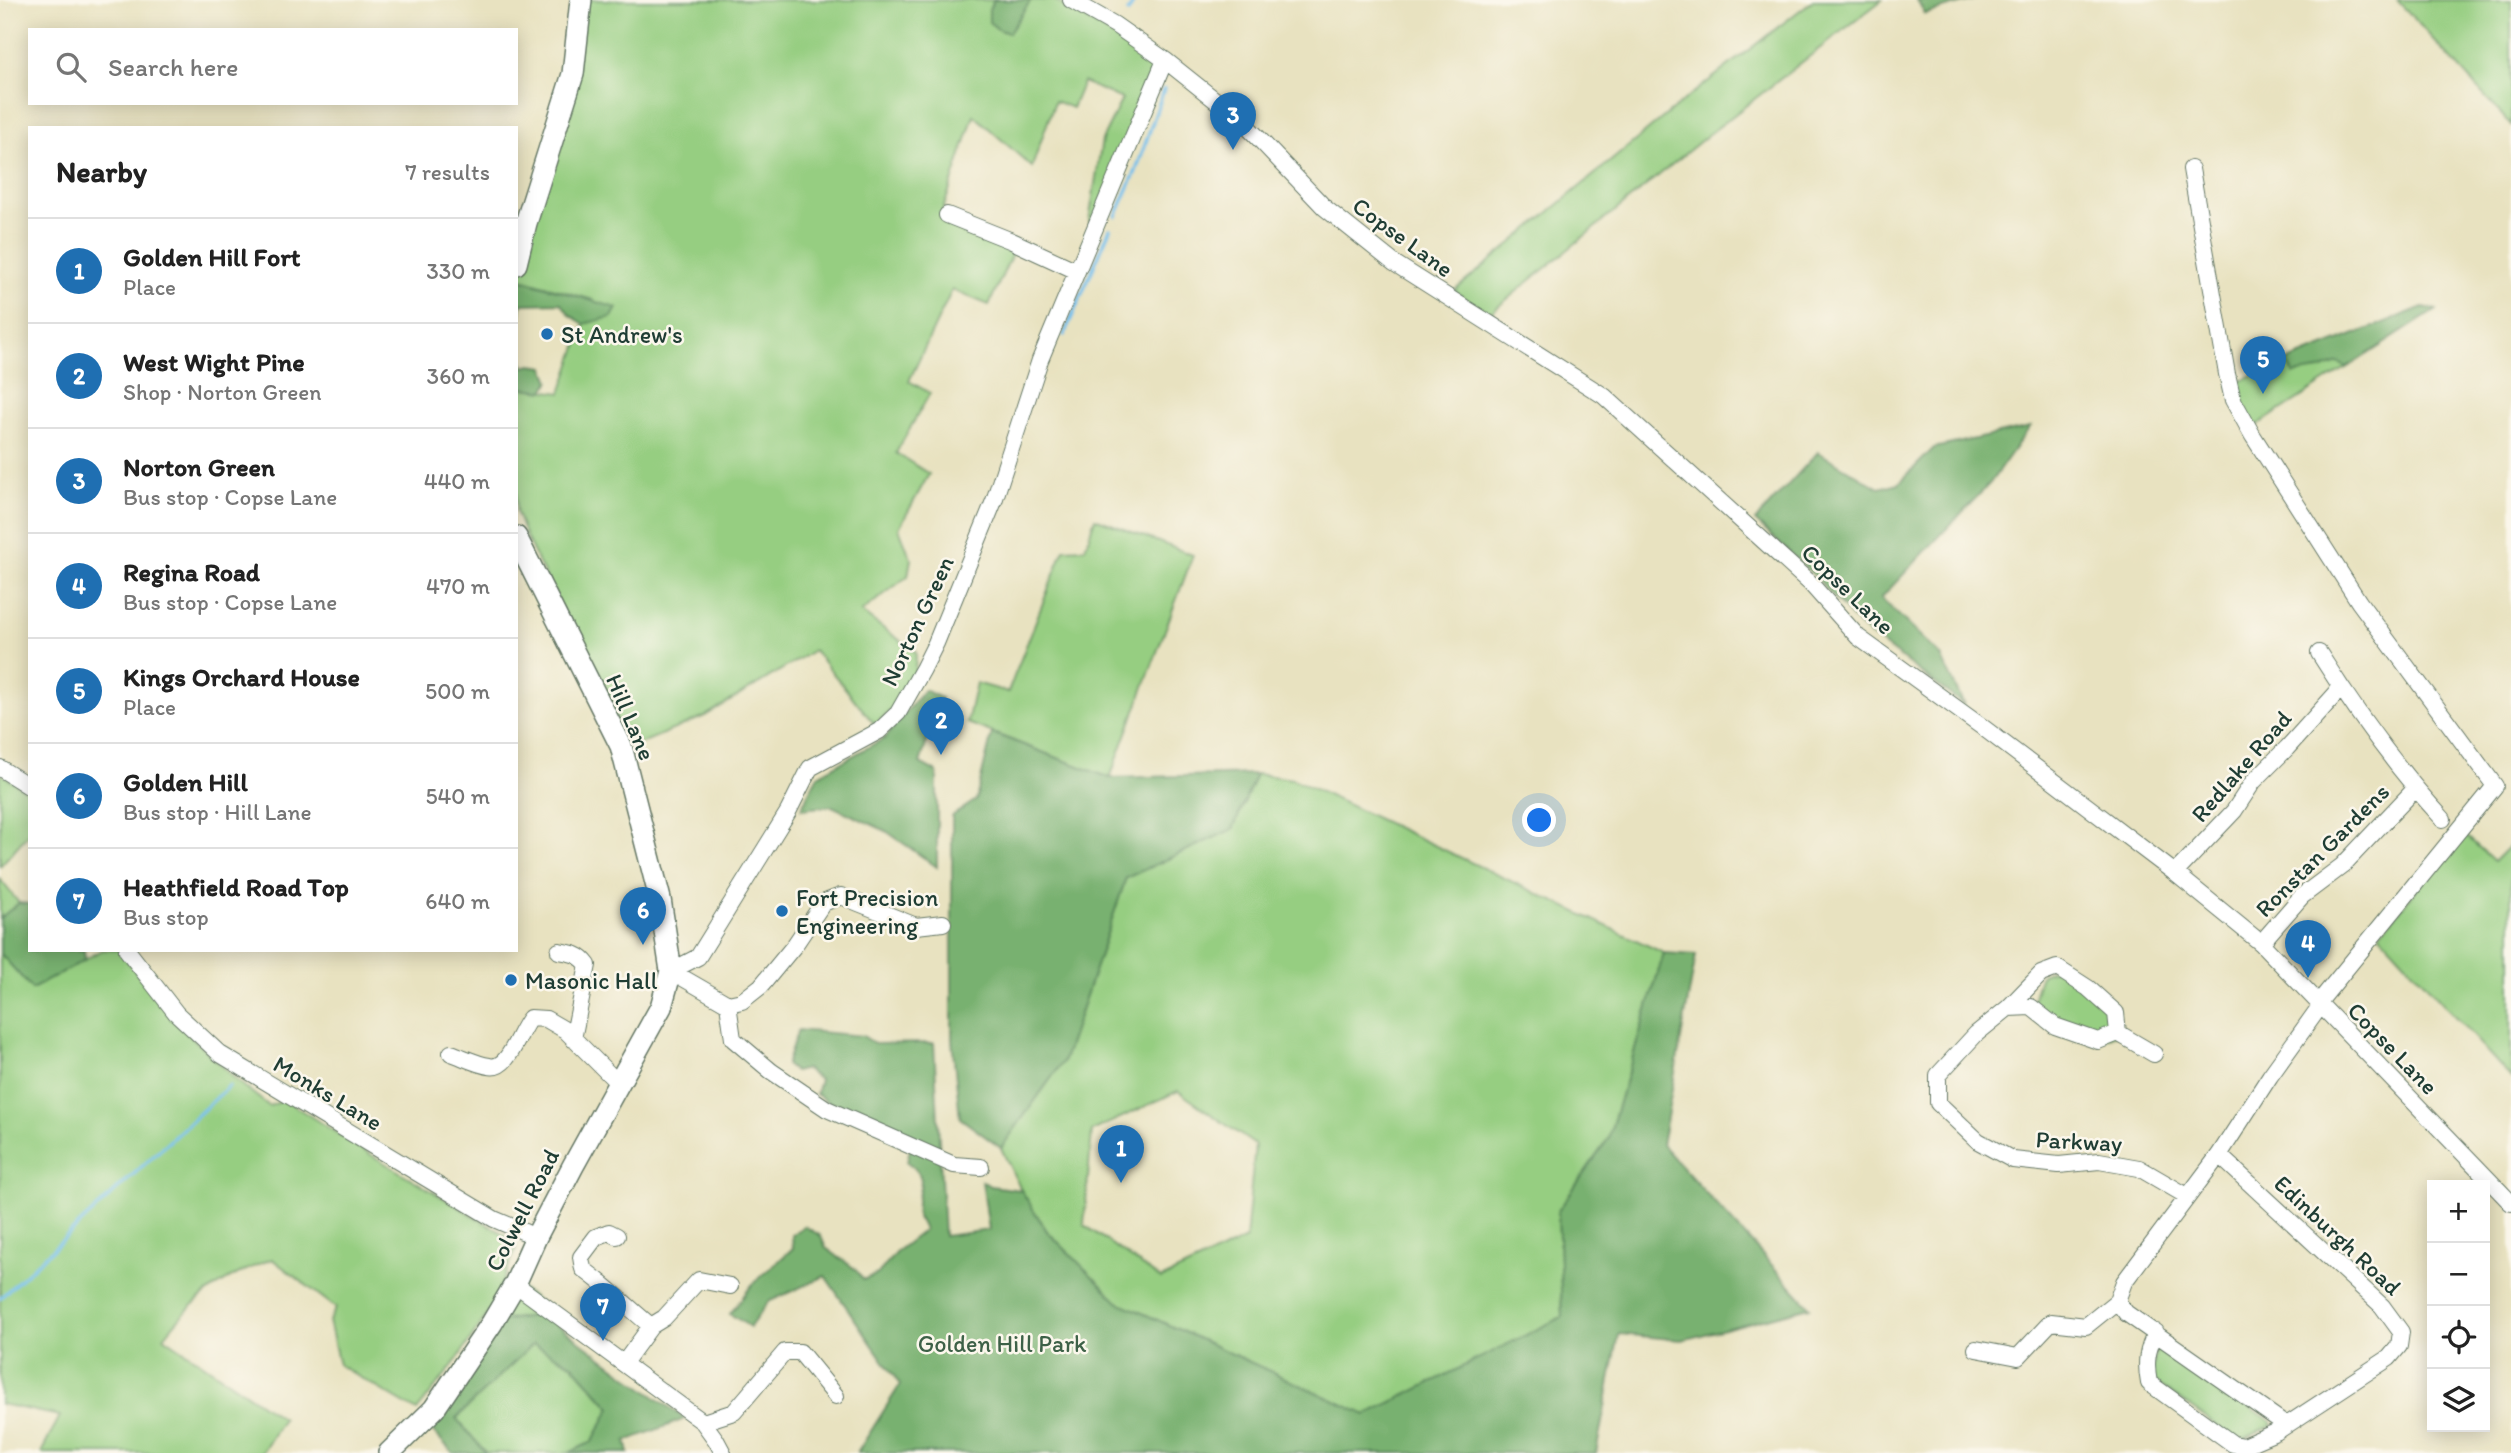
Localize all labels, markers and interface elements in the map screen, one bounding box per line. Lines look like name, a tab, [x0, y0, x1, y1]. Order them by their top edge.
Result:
search box	[28, 28, 518, 105]
icon: search	[52, 48, 90, 86]
text: Search here	[108, 51, 238, 83]
pin: 3	[1210, 92, 1256, 150]
text: Nearby	[56, 153, 147, 190]
text: 7 results	[405, 158, 490, 186]
street label: Copse Lane	[1347, 191, 1459, 283]
text: Golden Hill Fort	[123, 241, 301, 273]
text: 1	[74, 257, 84, 285]
text: 330 m	[426, 257, 490, 285]
text: Place	[123, 273, 176, 301]
place label: St Andrew's	[561, 320, 683, 349]
marker: St Andrew's	[539, 326, 555, 342]
pin: 5	[2240, 336, 2286, 394]
text: West Wight Pine	[123, 346, 305, 378]
text: 2	[73, 362, 85, 390]
text: 360 m	[427, 362, 490, 390]
text: Shop · Norton Green	[123, 378, 322, 406]
text: Norton Green	[123, 451, 275, 483]
text: 3	[73, 467, 85, 495]
text: 440 m	[424, 467, 490, 495]
text: Bus stop · Copse Lane	[123, 483, 337, 511]
street label: Copse Lane	[1796, 538, 1900, 640]
street label: Norton Green	[874, 551, 960, 691]
text: Regina Road	[123, 556, 260, 588]
text: 4	[72, 572, 86, 600]
text: 470 m	[426, 572, 490, 600]
text: Bus stop · Copse Lane	[123, 588, 337, 616]
text: Kings Orchard House	[123, 661, 360, 693]
street label: Hill Lane	[600, 670, 662, 764]
text: 5	[73, 677, 85, 705]
text: 500 m	[425, 677, 490, 705]
text: Place	[123, 693, 176, 721]
pin: 2	[918, 697, 964, 755]
street label: Redlake Road	[2185, 704, 2297, 828]
text: Golden Hill	[123, 766, 248, 798]
street label: Ronstan Gardens	[2249, 777, 2395, 923]
text: 6	[73, 782, 85, 810]
text: 540 m	[425, 782, 490, 810]
text: Bus stop · Hill Lane	[123, 798, 312, 826]
your location	[1522, 803, 1556, 837]
text: Heathfield Road Top	[123, 871, 349, 903]
place label: Fort Precision Engineering	[796, 883, 939, 940]
text: 7	[73, 887, 85, 915]
text: 640 m	[425, 887, 490, 915]
pin: 6	[620, 887, 666, 945]
text: Bus stop	[123, 903, 209, 931]
marker: Fort Precision Engineering	[774, 903, 790, 919]
pin: 4	[2285, 920, 2331, 978]
place label: Masonic Hall	[525, 966, 658, 995]
marker: Masonic Hall	[503, 972, 519, 988]
street label: Copse Lane	[2342, 996, 2444, 1100]
street label: Monks Lane	[268, 1049, 388, 1137]
street label: Parkway	[2035, 1124, 2123, 1158]
pin: 1	[1098, 1125, 1144, 1183]
street label: Colwell Road	[479, 1144, 565, 1276]
street label: Edinburgh Road	[2268, 1169, 2408, 1301]
map controls	[2427, 1180, 2490, 1432]
button: +	[2427, 1180, 2490, 1243]
button: −	[2427, 1243, 2490, 1306]
pin: 7	[580, 1283, 626, 1341]
button: locate	[2427, 1306, 2490, 1369]
park label: Golden Hill Park	[918, 1329, 1087, 1358]
button: layers	[2427, 1369, 2490, 1432]

